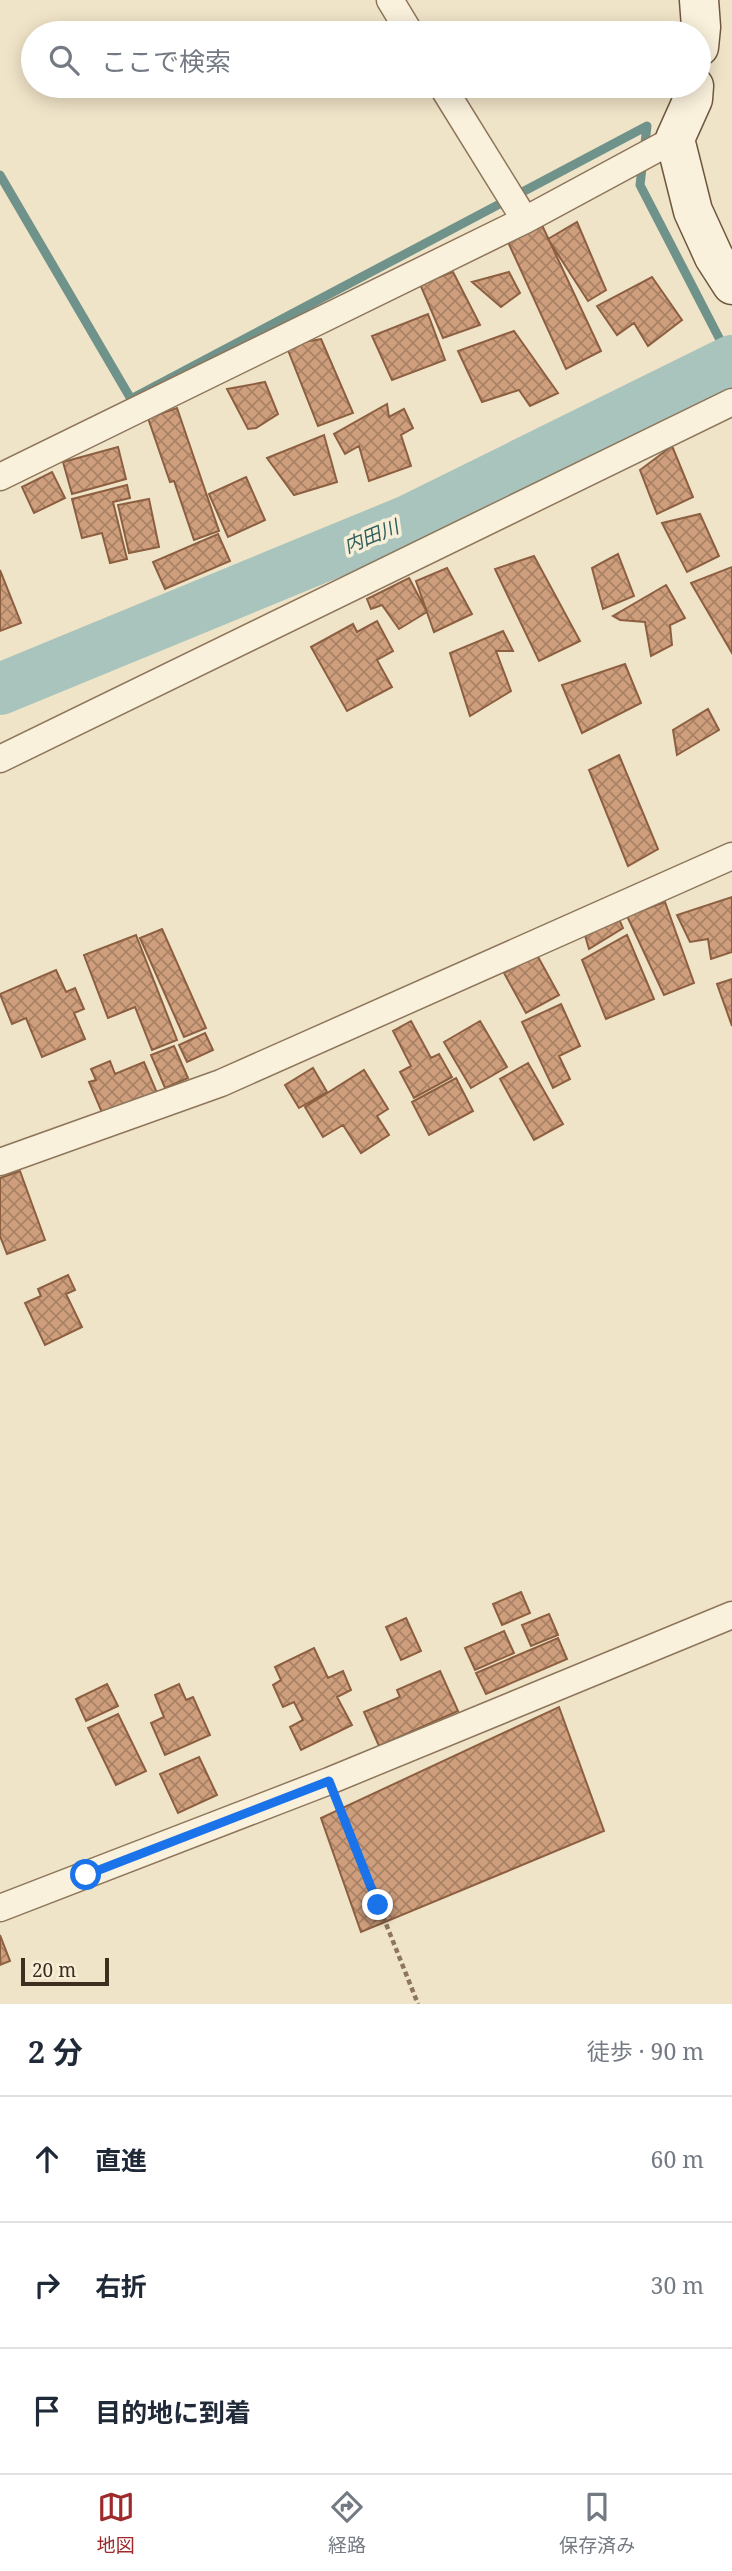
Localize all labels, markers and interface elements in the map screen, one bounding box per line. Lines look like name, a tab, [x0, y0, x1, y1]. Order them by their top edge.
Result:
search box	[21, 21, 711, 98]
icon: search	[45, 41, 83, 79]
text: ここで検索	[101, 43, 231, 79]
water label: 内田川	[340, 513, 404, 559]
route start	[70, 1859, 101, 1890]
route end	[362, 1889, 393, 1920]
scale bar	[21, 1955, 108, 1987]
text: 20 m	[32, 1957, 76, 1983]
text: 2 分	[28, 2031, 83, 2072]
text: 徒歩 · 90 m	[587, 2035, 704, 2067]
icon: ahead	[28, 2140, 66, 2178]
text: 直進	[95, 2142, 147, 2178]
text: 60 m	[651, 2143, 704, 2175]
icon: right	[28, 2266, 66, 2304]
text: 右折	[95, 2268, 147, 2304]
text: 30 m	[651, 2269, 704, 2301]
icon: arrive	[28, 2392, 66, 2430]
text: 目的地に到着	[95, 2394, 251, 2430]
tab: 地図	[97, 2488, 135, 2558]
tab: 経路	[328, 2488, 366, 2558]
tab: 保存済み	[559, 2488, 635, 2558]

